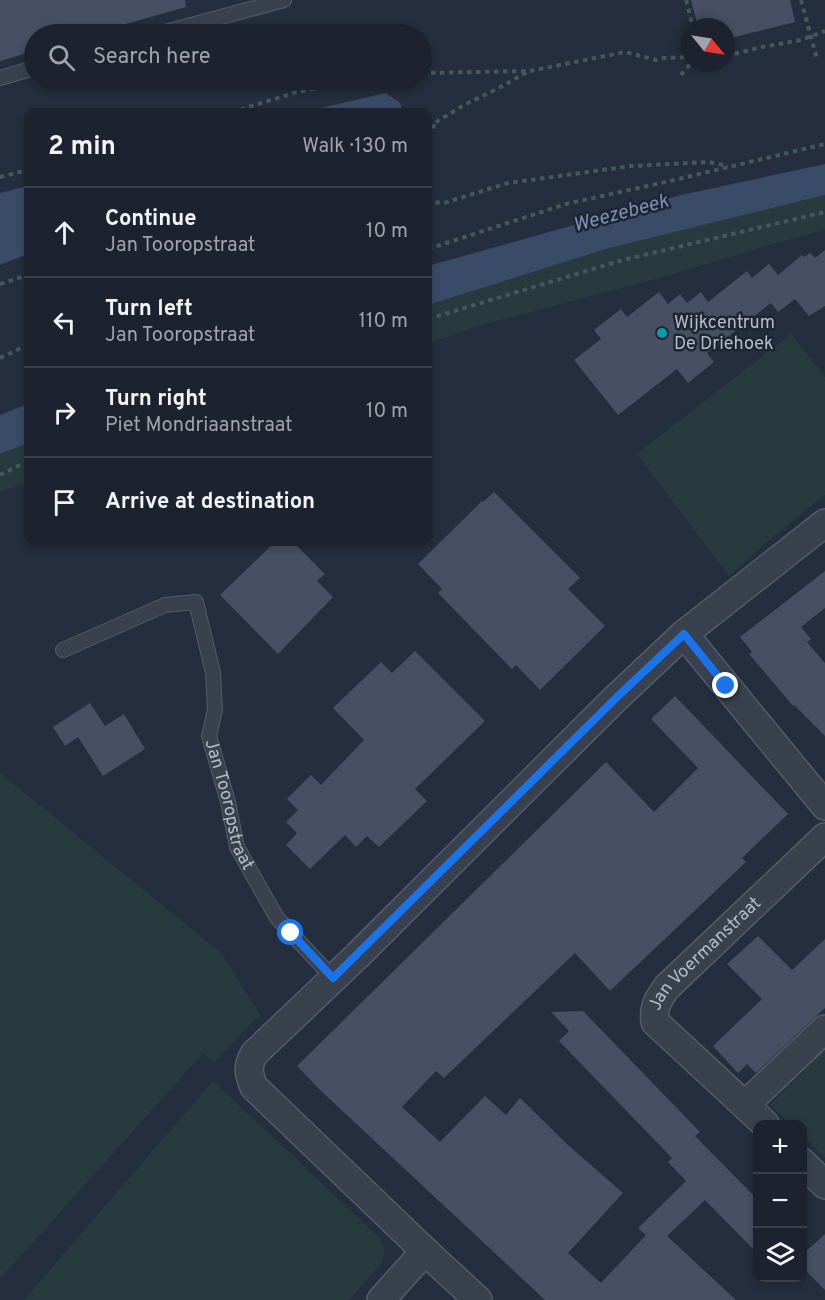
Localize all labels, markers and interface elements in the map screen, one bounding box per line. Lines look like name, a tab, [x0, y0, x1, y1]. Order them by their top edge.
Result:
north arrow	[681, 18, 735, 72]
search box	[24, 24, 432, 90]
icon: search	[45, 41, 78, 74]
text: Search here	[93, 44, 211, 71]
text: 2 min	[48, 131, 116, 164]
text: Walk · 130 m	[302, 134, 408, 160]
water label: Weezebeek	[570, 189, 673, 239]
text: Continue	[105, 206, 196, 233]
icon: ahead	[48, 216, 81, 249]
text: 10 m	[366, 219, 408, 245]
text: Jan Tooropstraat	[105, 233, 255, 259]
text: Turn left	[105, 296, 193, 323]
icon: left	[48, 306, 81, 339]
text: 110 m	[359, 309, 408, 335]
place label: Wijkcentrum De Driehoek	[674, 312, 775, 356]
text: Jan Tooropstraat	[105, 323, 255, 349]
marker: Wijkcentrum De Driehoek	[655, 326, 669, 340]
text: Turn right	[105, 386, 207, 413]
icon: right	[48, 396, 81, 429]
text: 10 m	[366, 399, 408, 425]
text: Piet Mondriaanstraat	[105, 413, 293, 439]
icon: arrive	[48, 486, 81, 519]
text: Arrive at destination	[105, 489, 315, 516]
route end	[712, 672, 738, 698]
street label: Jan Tooropstraat	[199, 737, 259, 874]
street label: Jan Voermanstraat	[644, 892, 766, 1014]
route start	[277, 919, 303, 945]
map controls	[753, 1120, 807, 1282]
button: +	[753, 1120, 807, 1174]
button: −	[753, 1174, 807, 1228]
button: layers	[753, 1228, 807, 1282]

